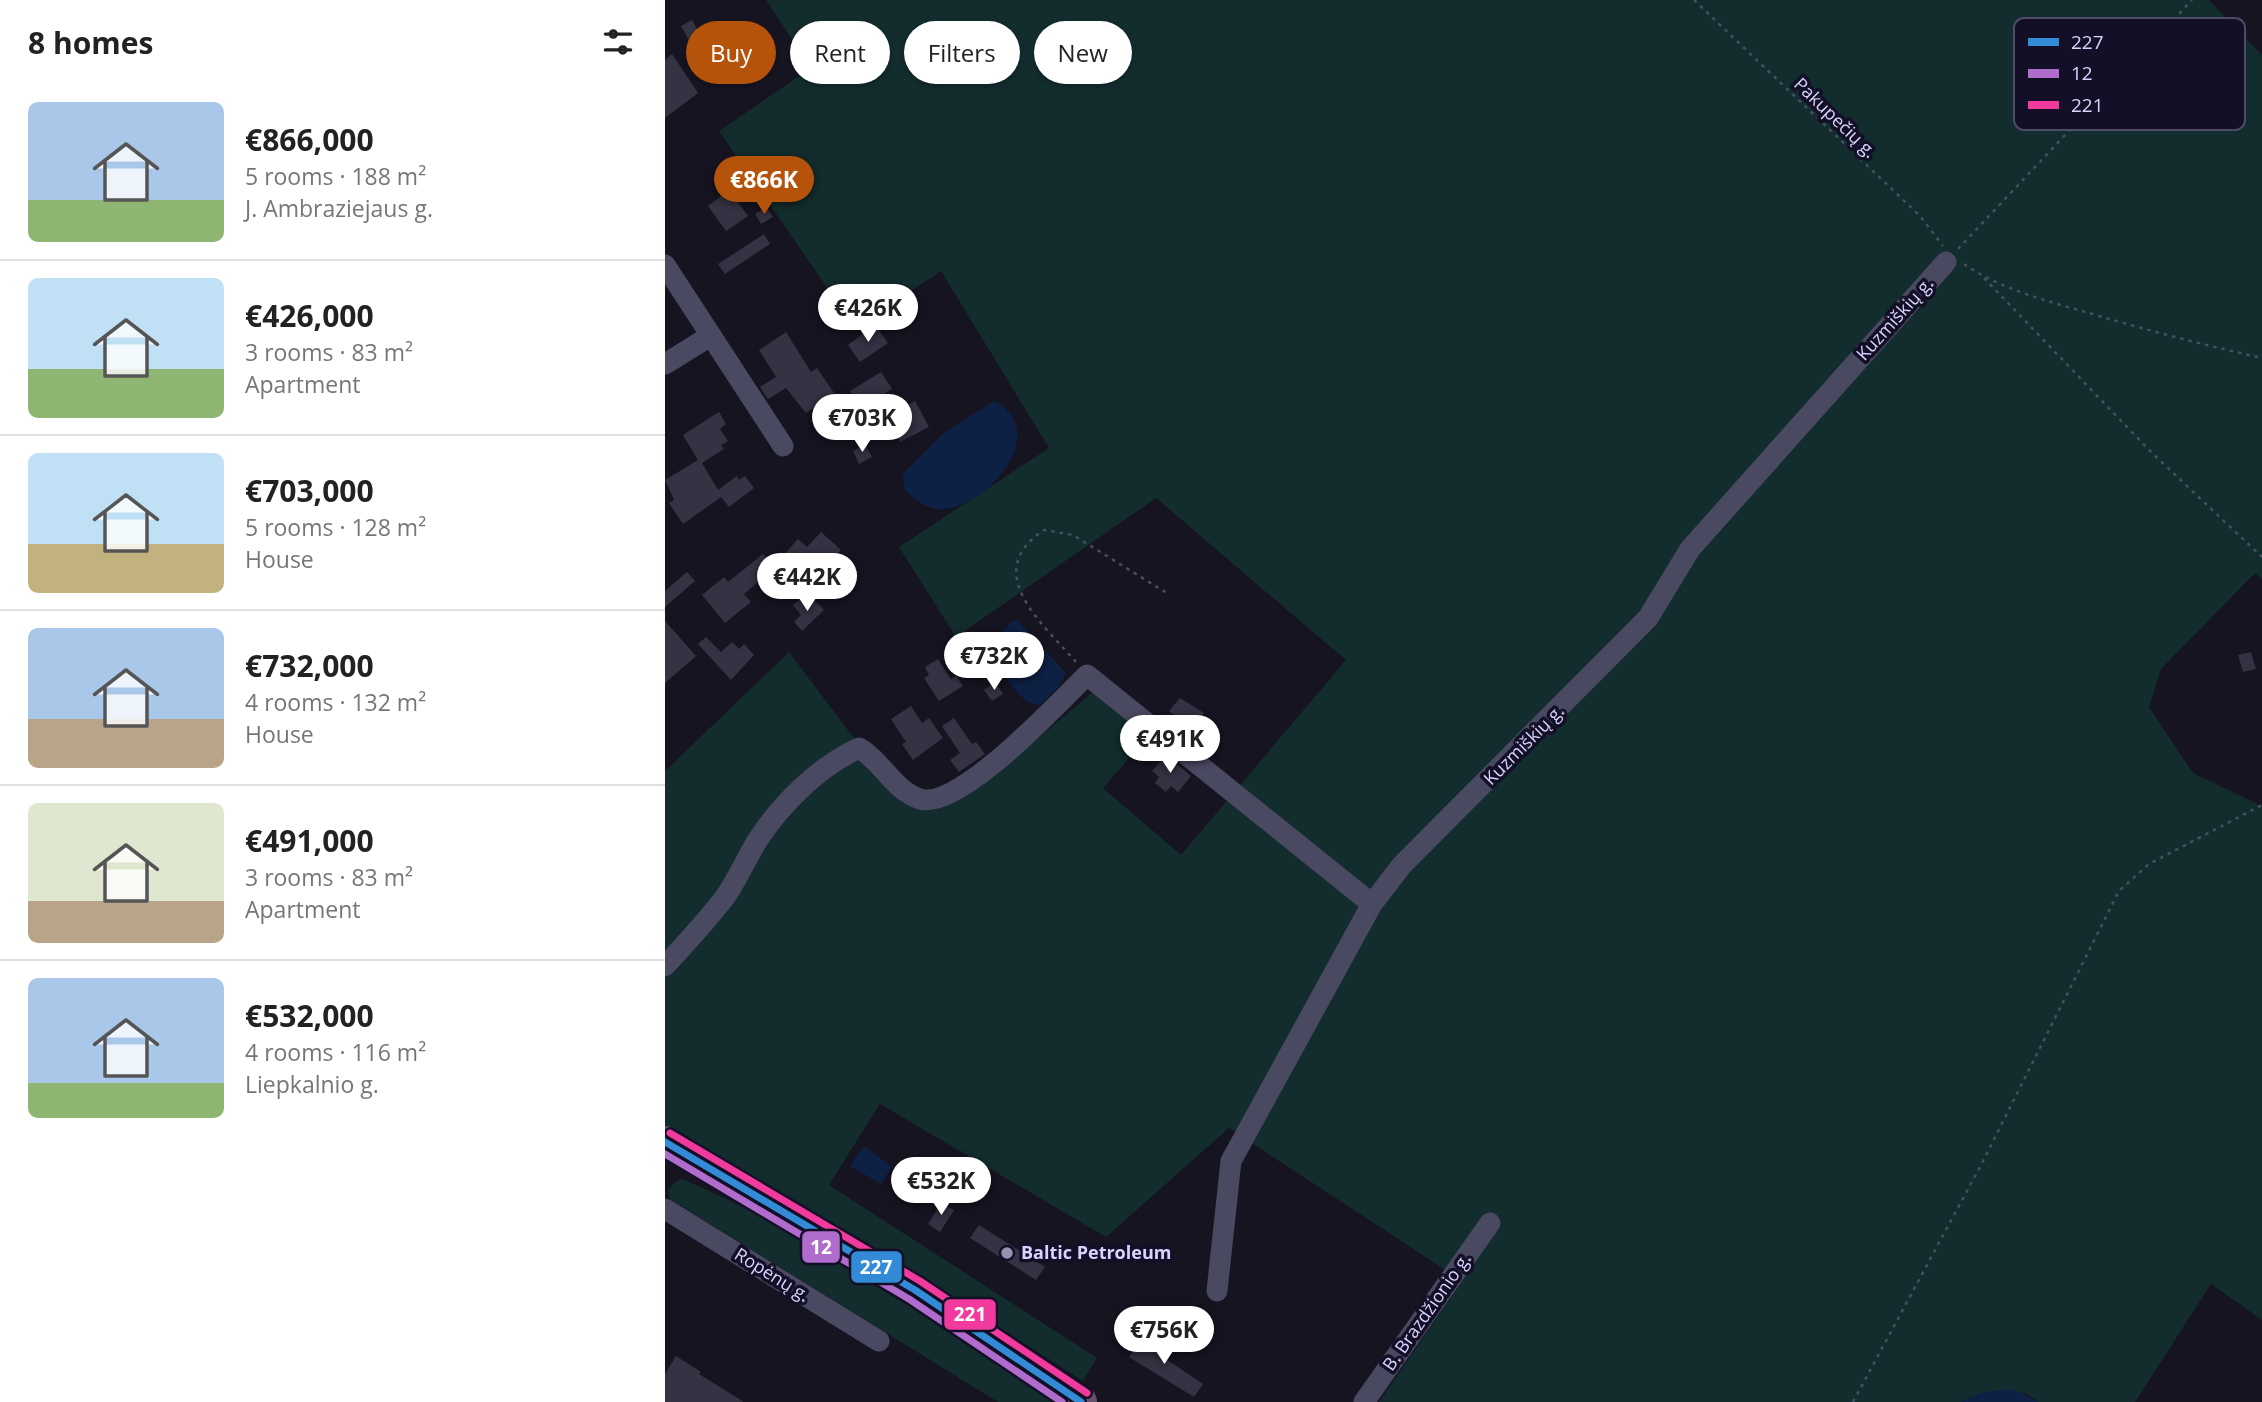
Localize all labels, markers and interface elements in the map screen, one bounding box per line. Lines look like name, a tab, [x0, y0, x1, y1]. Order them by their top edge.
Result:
legend	[2014, 18, 2245, 130]
chip: Buy	[686, 21, 776, 84]
chip: Rent	[790, 21, 890, 84]
chip: Filters	[904, 21, 1020, 84]
chip: New	[1034, 21, 1132, 84]
text: 8 homes	[28, 22, 153, 63]
icon: filters	[599, 23, 637, 61]
text: 227	[2071, 29, 2104, 55]
text: 12	[2071, 60, 2093, 86]
street label: Pakupečių g.	[1789, 72, 1882, 163]
text: 221	[2071, 92, 2104, 118]
text: €866,000	[245, 119, 374, 160]
icon: home	[84, 130, 168, 214]
pin: €866K	[715, 156, 813, 216]
text: 5 rooms · 188 m²	[245, 160, 426, 192]
text: €866K	[730, 163, 798, 195]
text: J. Ambraziejaus g.	[245, 192, 433, 224]
street label: Kuzmiškių g.	[1850, 271, 1938, 365]
pin: €426K	[819, 284, 917, 344]
text: €426K	[834, 291, 902, 323]
text: €426,000	[245, 295, 374, 336]
icon: home	[84, 306, 168, 390]
text: 3 rooms · 83 m²	[245, 336, 413, 368]
text: Apartment	[245, 368, 361, 400]
pin: €703K	[813, 394, 911, 454]
text: €703K	[828, 401, 896, 433]
text: €703,000	[245, 470, 374, 511]
icon: home	[84, 481, 168, 565]
text: 5 rooms · 128 m²	[245, 511, 426, 543]
text: House	[245, 543, 314, 575]
pin: €442K	[758, 554, 856, 613]
text: €442K	[773, 560, 841, 592]
pin: €732K	[945, 632, 1043, 692]
text: €732K	[960, 639, 1028, 671]
text: €732,000	[245, 645, 374, 686]
icon: home	[84, 656, 168, 740]
text: 4 rooms · 132 m²	[245, 686, 426, 718]
street label: Kuzmiškių g.	[1478, 699, 1569, 790]
pin: €491K	[1121, 716, 1219, 775]
text: House	[245, 718, 314, 750]
text: €491K	[1136, 722, 1204, 754]
text: €491,000	[245, 820, 374, 861]
icon: home	[84, 831, 168, 915]
text: 3 rooms · 83 m²	[245, 861, 413, 893]
text: Apartment	[245, 893, 361, 925]
text: €532,000	[245, 995, 374, 1036]
icon: home	[84, 1006, 168, 1090]
text: 4 rooms · 116 m²	[245, 1036, 426, 1068]
text: Liepkalnio g.	[245, 1068, 379, 1100]
pin: €532K	[892, 1158, 990, 1217]
text: €532K	[907, 1164, 975, 1196]
line badge: 12	[801, 1230, 841, 1264]
text: 12	[810, 1234, 832, 1260]
place label: Baltic Petroleum	[1021, 1240, 1171, 1264]
street label: Ropėnų g.	[730, 1242, 815, 1307]
marker: Baltic Petroleum	[999, 1245, 1015, 1261]
street label: B. Brazdžionio g.	[1377, 1248, 1476, 1375]
line badge: 227	[850, 1250, 903, 1284]
text: 227	[860, 1254, 892, 1280]
line badge: 221	[943, 1298, 997, 1331]
text: 221	[954, 1301, 986, 1327]
pin: €756K	[1115, 1306, 1213, 1366]
text: €756K	[1130, 1313, 1198, 1345]

